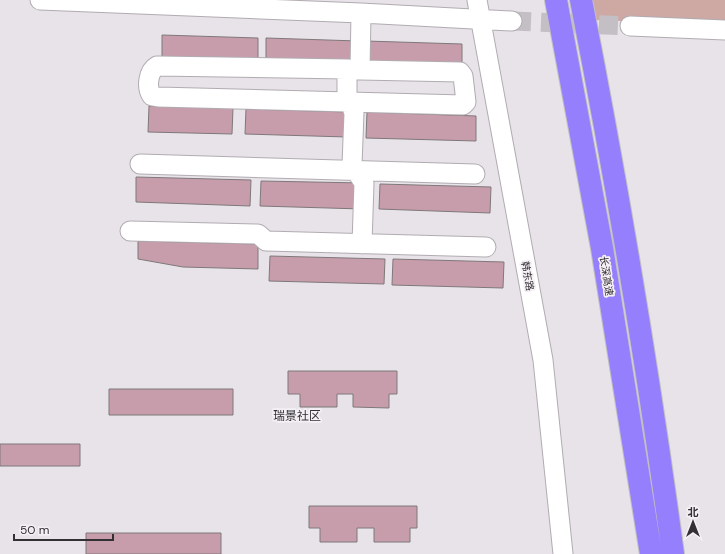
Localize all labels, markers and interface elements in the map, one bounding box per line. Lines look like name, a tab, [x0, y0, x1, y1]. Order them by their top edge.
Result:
street label: 长深高速	[597, 255, 616, 297]
street label: 韩东路	[519, 260, 537, 292]
district label: 瑞景社区	[273, 408, 321, 424]
north arrow	[673, 502, 713, 542]
text: 北	[688, 505, 699, 519]
scale bar	[14, 516, 113, 542]
text: 50 m	[20, 522, 49, 538]

